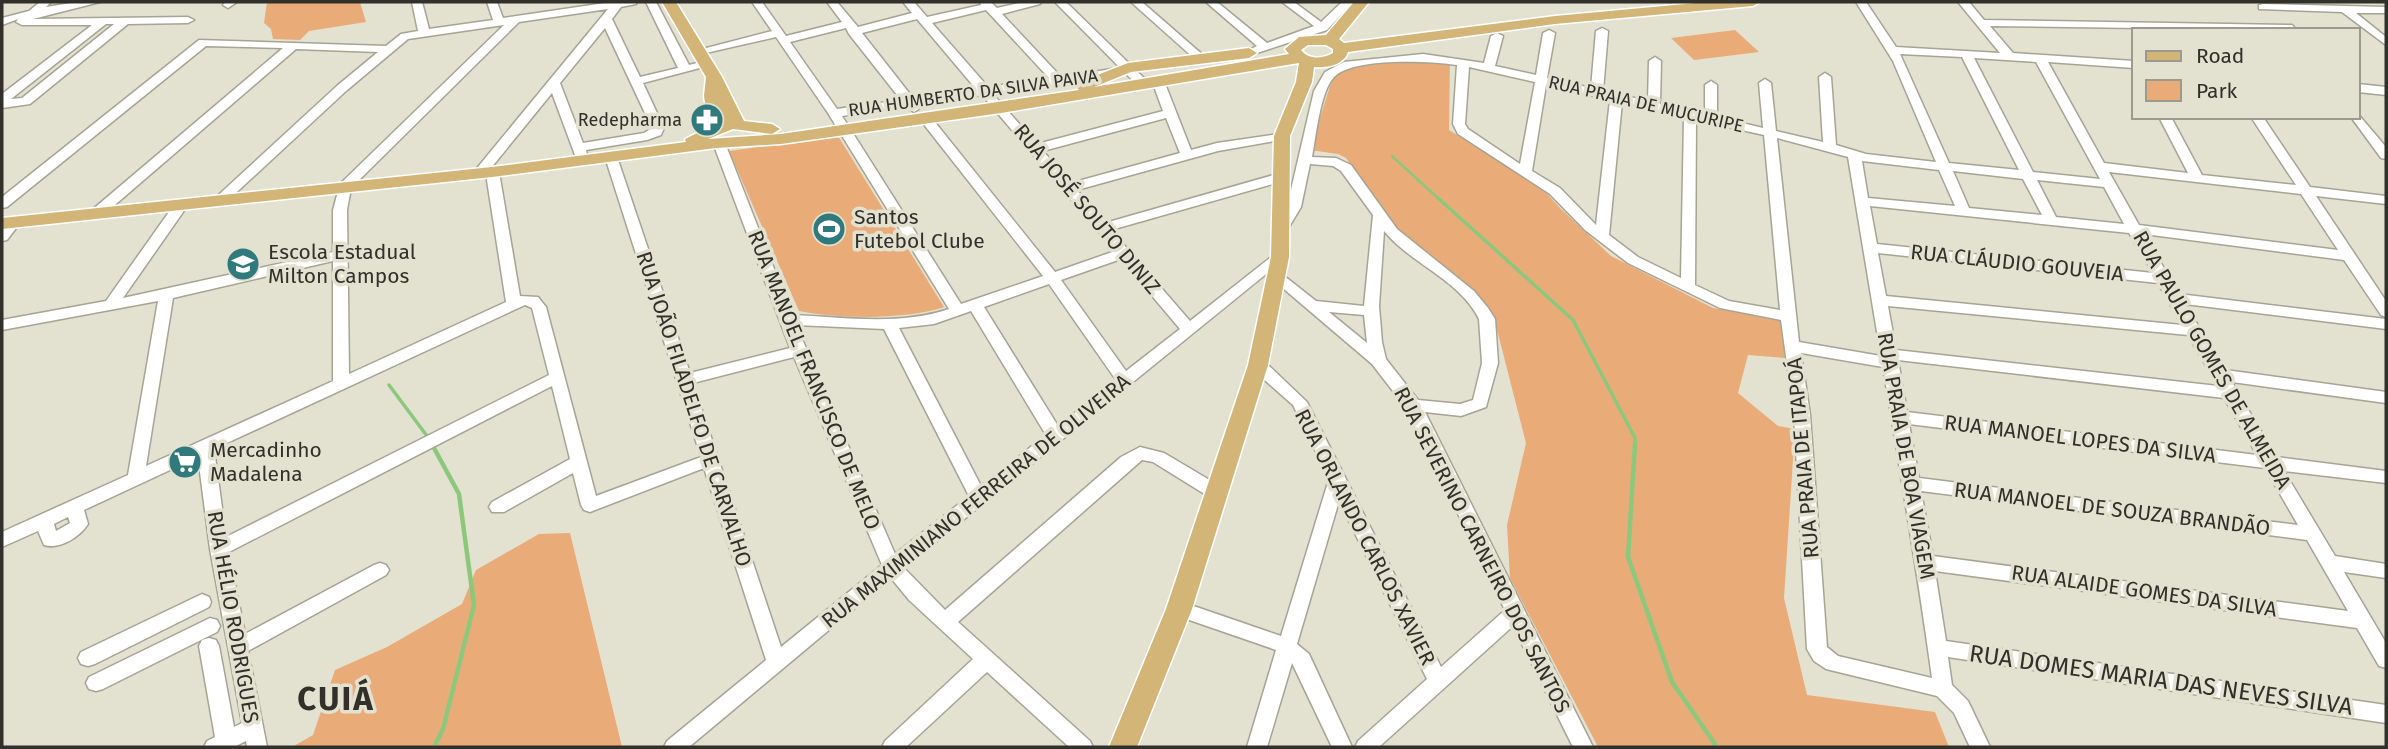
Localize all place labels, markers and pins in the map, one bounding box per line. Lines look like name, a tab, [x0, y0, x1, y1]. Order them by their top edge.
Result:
pharmacy icon: Redepharma	[688, 101, 726, 139]
place label: Redepharma	[578, 109, 682, 131]
place label: Santos Futebol Clube	[854, 204, 985, 254]
sports icon: Santos Futebol Clube	[810, 210, 848, 248]
place label: Escola Estadual Milton Campos	[268, 239, 416, 289]
school or university icon: Escola Estadual Milton Campos	[224, 245, 262, 283]
place label: Mercadinho Madalena	[210, 437, 322, 487]
supermarket icon: Mercadinho Madalena	[166, 443, 204, 481]

